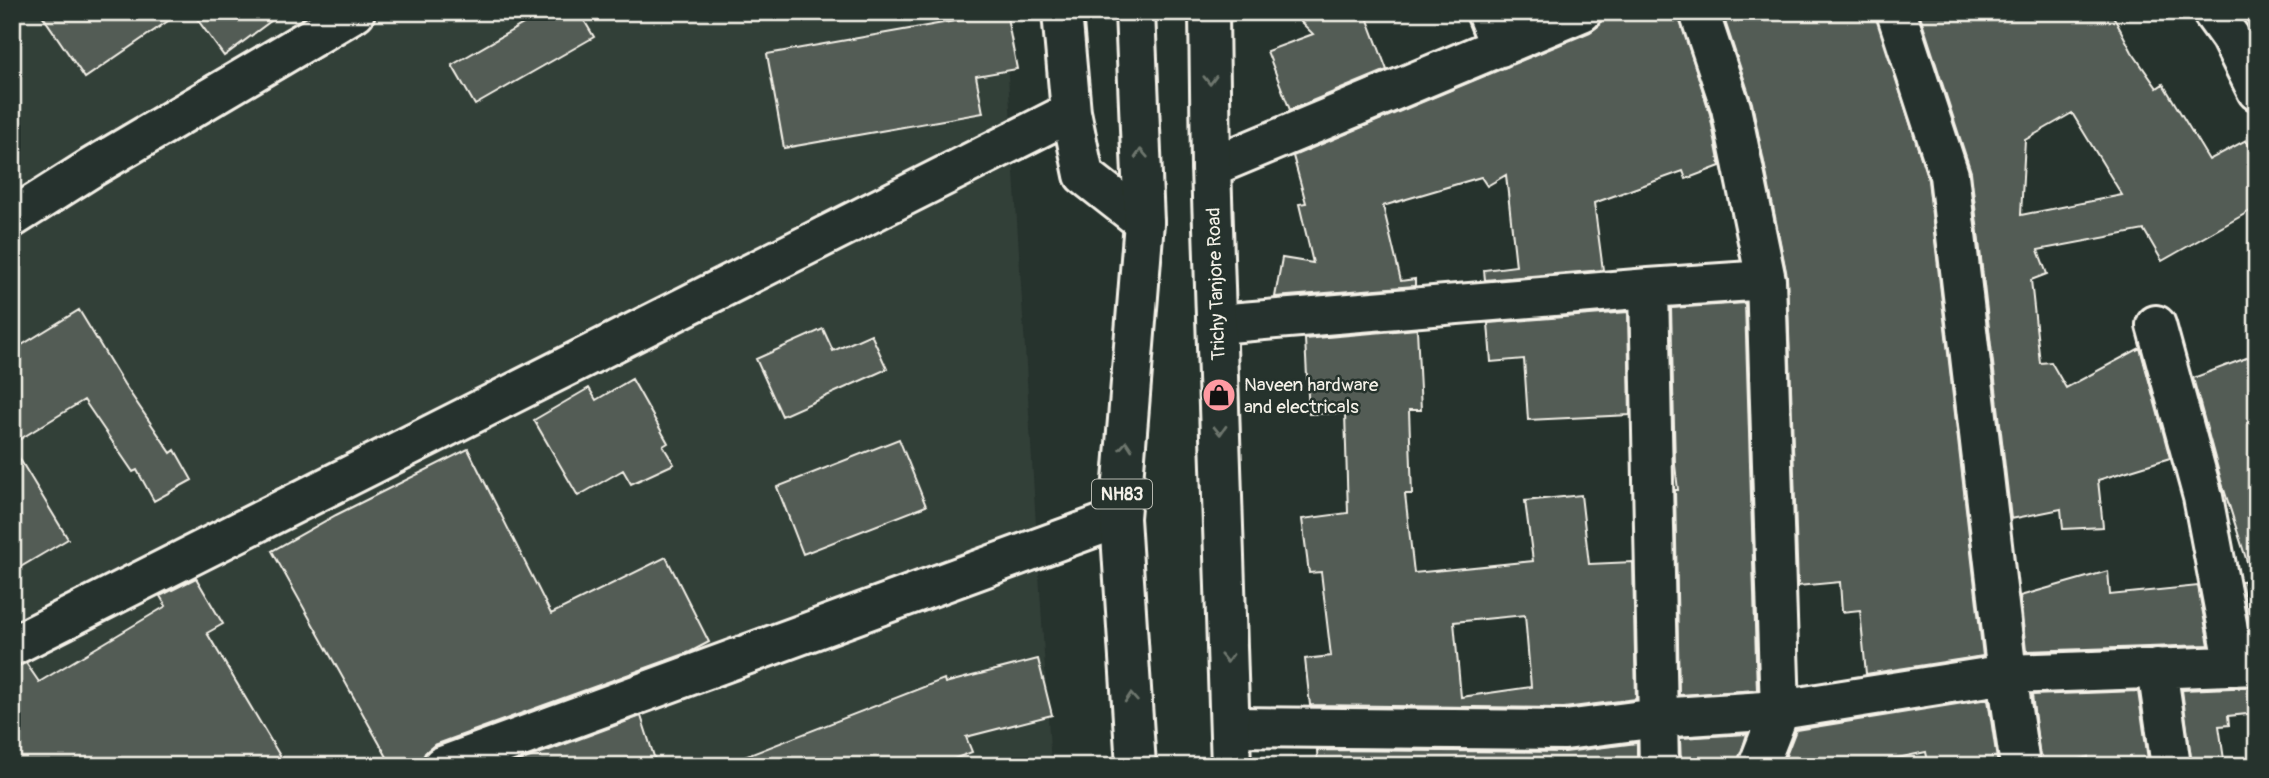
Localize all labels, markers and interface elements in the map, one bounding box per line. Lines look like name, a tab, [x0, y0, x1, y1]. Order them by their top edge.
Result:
one-way arrow	[1202, 76, 1218, 86]
one-way arrow	[1133, 148, 1148, 159]
street label: Trichy Tanjore Road	[1201, 207, 1231, 361]
place label: Naveen hardware and electricals	[1244, 373, 1379, 419]
shop icon: Naveen hardware and electricals	[1200, 376, 1238, 414]
one-way arrow	[1212, 426, 1228, 436]
one-way arrow	[1118, 440, 1133, 451]
road number: NH83	[1092, 480, 1152, 508]
one-way arrow	[1220, 652, 1235, 663]
one-way arrow	[1124, 692, 1139, 703]

